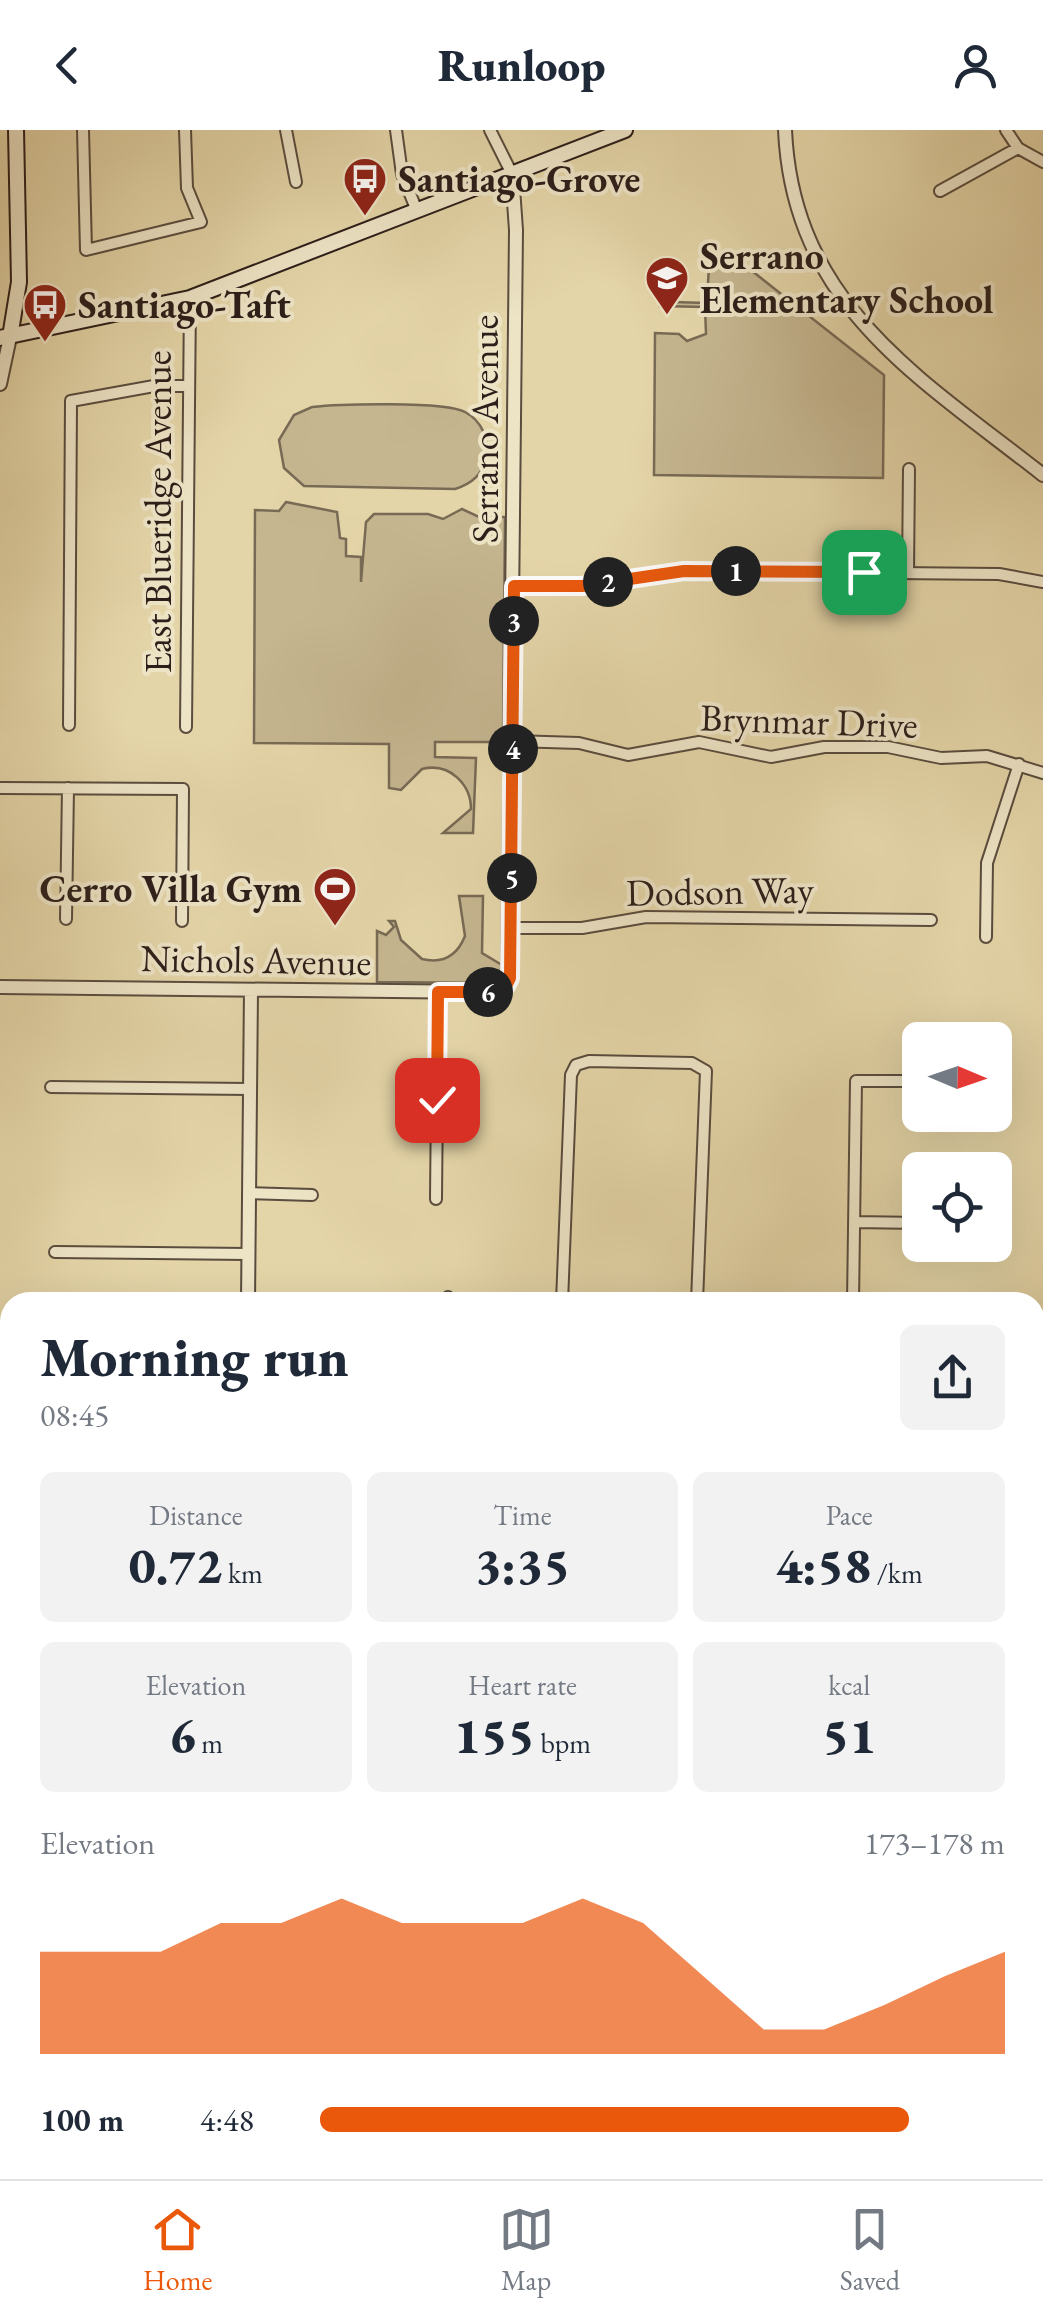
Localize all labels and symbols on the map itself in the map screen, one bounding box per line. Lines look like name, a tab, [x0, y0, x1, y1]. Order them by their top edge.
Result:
place label: Santiago-Grove	[398, 154, 640, 203]
bus stop icon: Santiago-Grove	[342, 156, 388, 217]
place label: Serrano Elementary School	[700, 231, 994, 324]
school or university icon: Serrano Elementary School	[644, 255, 690, 316]
place label: Santiago-Taft	[78, 280, 291, 329]
bus stop icon: Santiago-Taft	[22, 282, 68, 343]
street label: Serrano Avenue	[460, 315, 509, 543]
street label: East Blueridge Avenue	[133, 351, 182, 673]
pin	[822, 530, 907, 615]
pin: 1	[711, 546, 761, 596]
pin: 2	[583, 557, 633, 607]
pin: 3	[489, 596, 539, 646]
street label: Brynmar Drive	[699, 692, 919, 749]
pin: 4	[488, 724, 538, 774]
pin: 5	[487, 853, 537, 903]
place label: Cerro Villa Gym	[40, 864, 302, 913]
street label: Dodson Way	[626, 864, 815, 917]
sports icon: Cerro Villa Gym	[312, 866, 358, 927]
street label: Nichols Avenue	[140, 933, 372, 986]
pin: 6	[463, 967, 513, 1017]
north arrow	[902, 1022, 1012, 1132]
pin	[395, 1058, 480, 1143]

